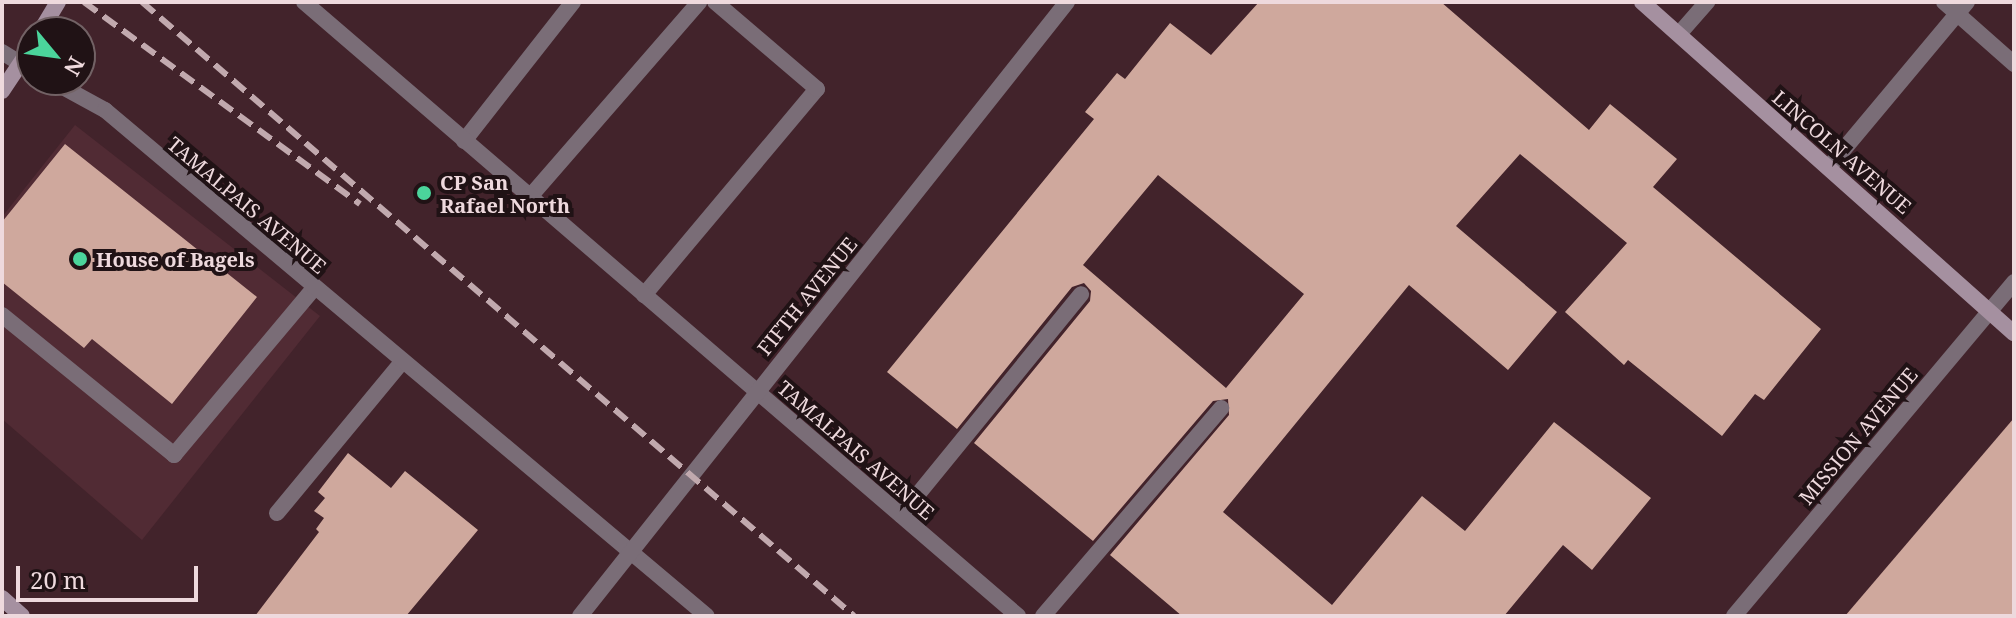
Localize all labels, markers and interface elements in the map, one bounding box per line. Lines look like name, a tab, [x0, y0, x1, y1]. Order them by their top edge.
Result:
north arrow	[16, 16, 96, 96]
text: N	[58, 52, 93, 82]
street label: LINCOLN AVENUE	[1768, 85, 1916, 219]
street label: TAMALPAIS AVENUE	[163, 132, 331, 278]
place label: CP San Rafael North	[440, 170, 570, 217]
marker: CP San Rafael North	[415, 184, 433, 202]
street label: FIFTH AVENUE	[752, 232, 862, 360]
place label: House of Bagels	[96, 247, 255, 271]
marker: House of Bagels	[71, 250, 89, 268]
street label: MISSION AVENUE	[1794, 363, 1922, 509]
street label: TAMALPAIS AVENUE	[773, 375, 939, 525]
scale bar	[20, 550, 202, 600]
text: 20 m	[30, 563, 86, 596]

